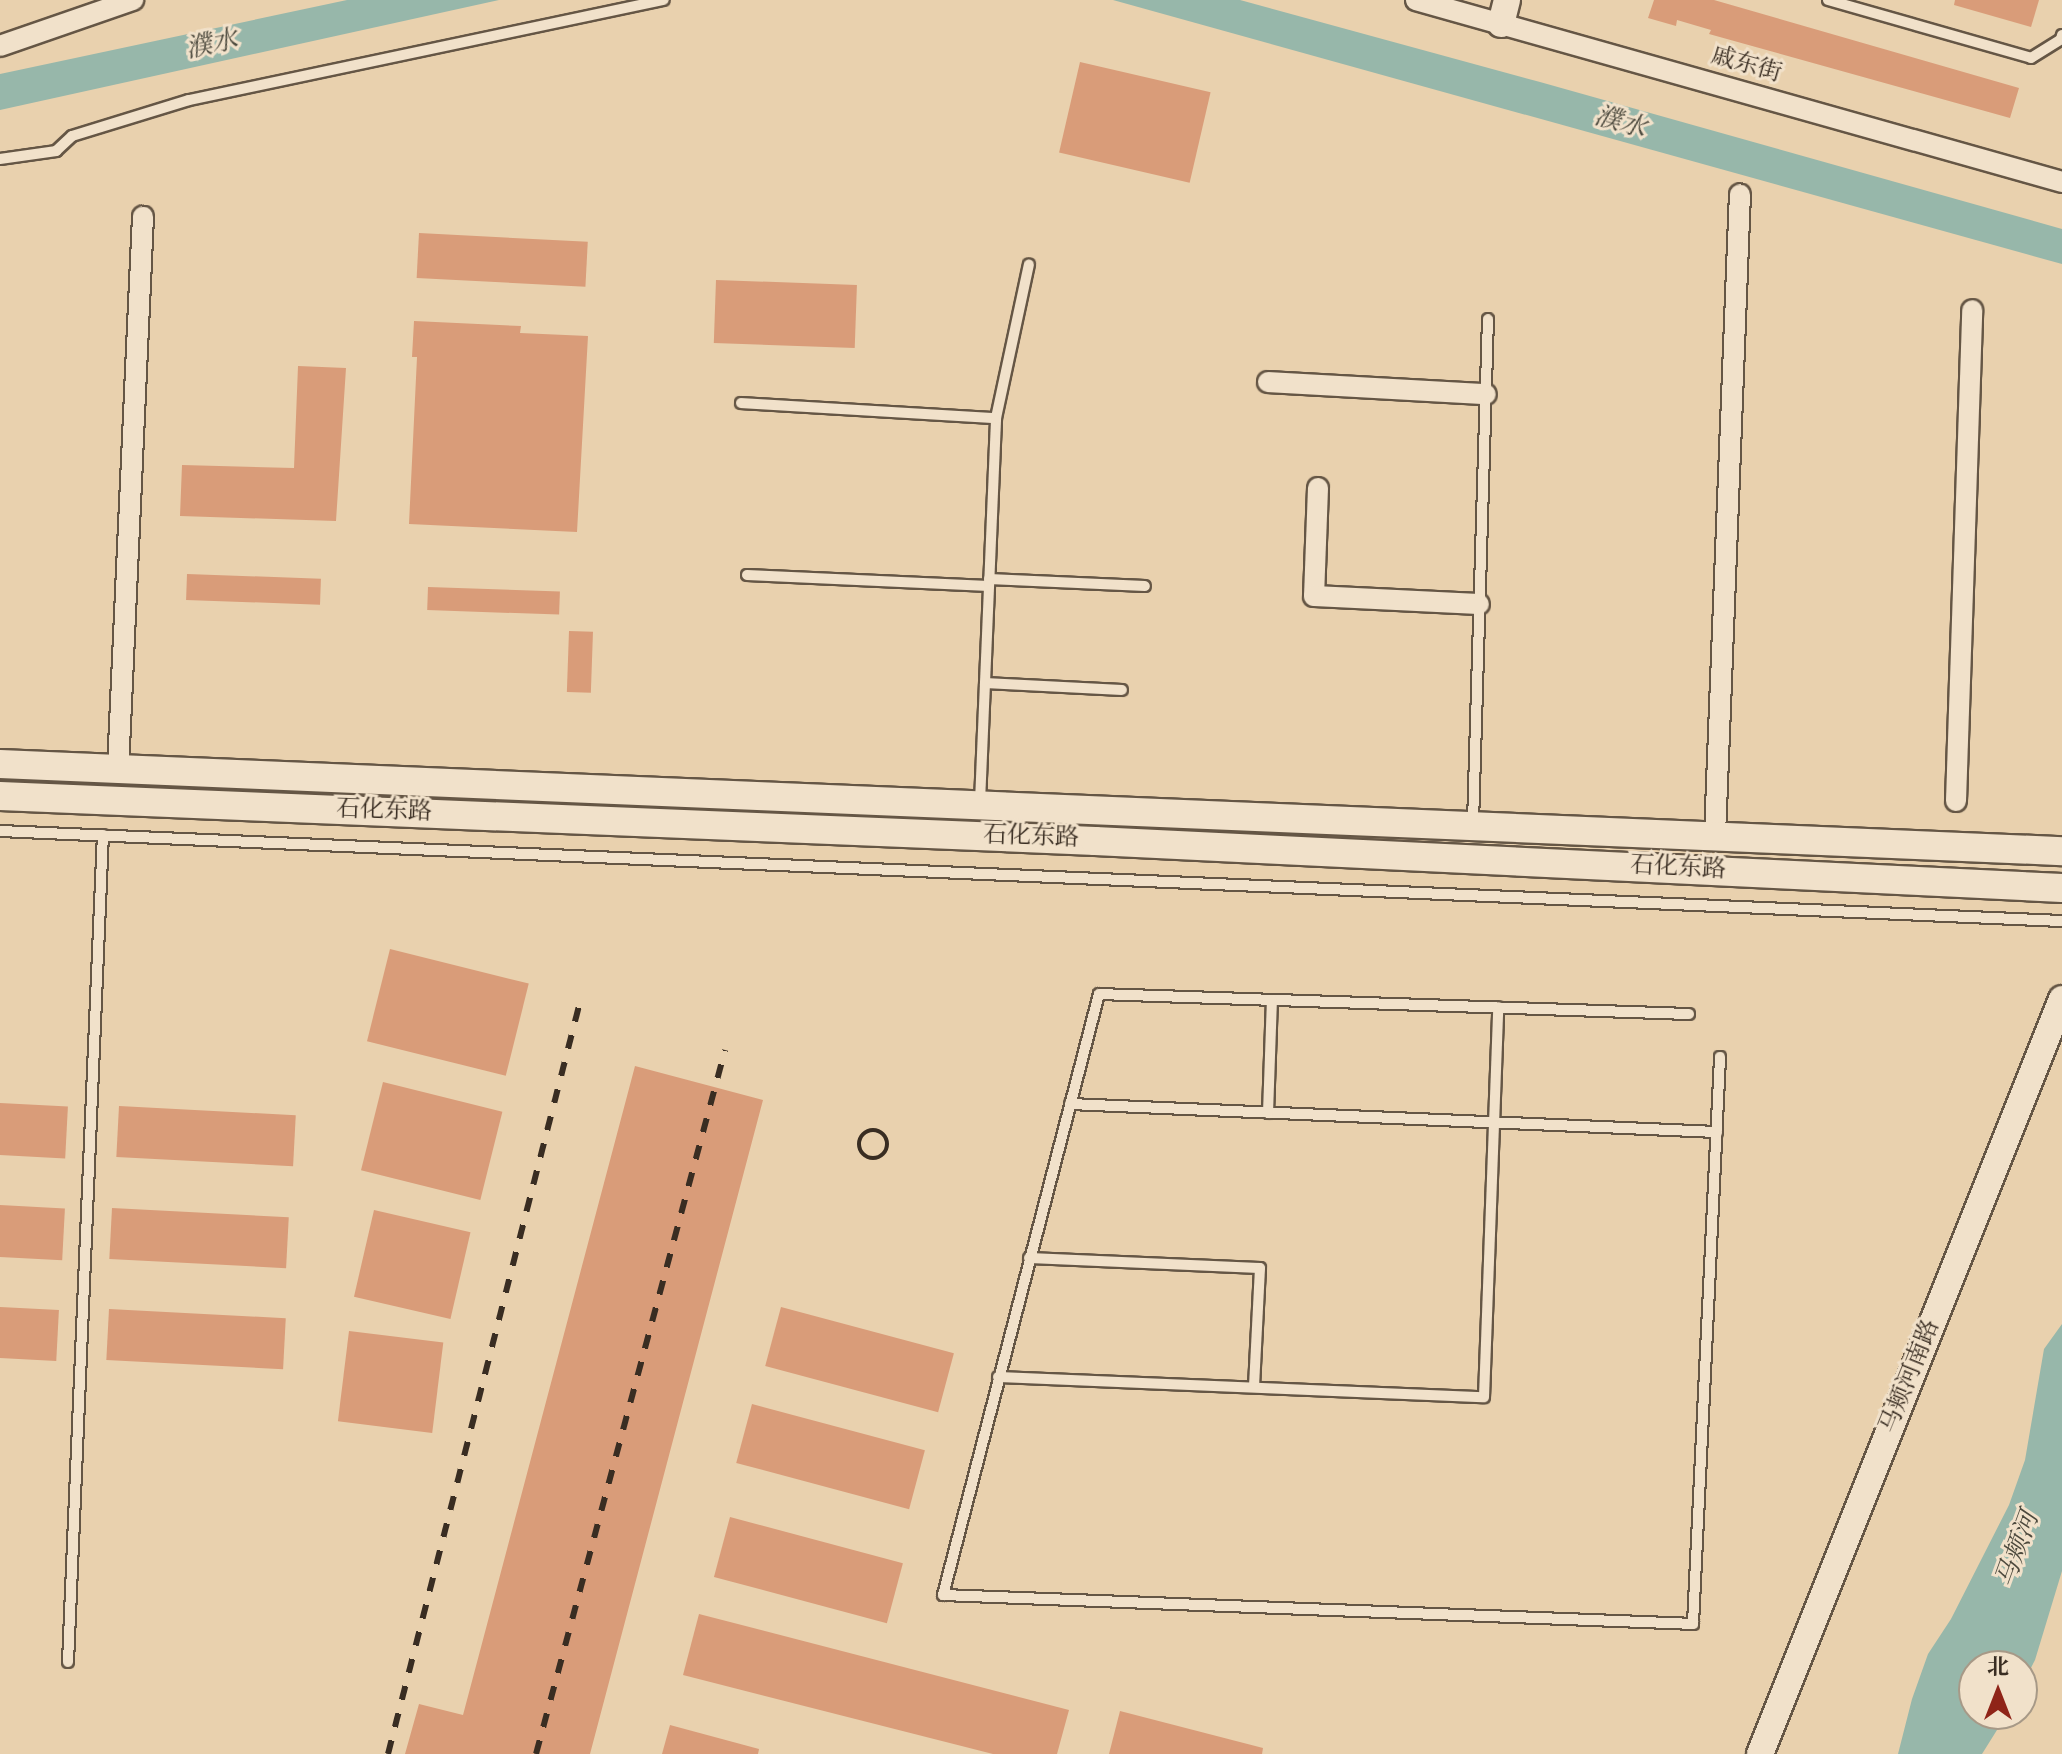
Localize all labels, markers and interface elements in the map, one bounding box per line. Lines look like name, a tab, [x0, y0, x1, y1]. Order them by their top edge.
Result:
water label: 濮水	[183, 25, 241, 67]
street label: 戚东街	[1707, 42, 1785, 90]
water label: 濮水	[1591, 102, 1649, 146]
street label: 石化东路	[336, 796, 432, 828]
street label: 石化东路	[983, 822, 1079, 854]
street label: 石化东路	[1629, 852, 1727, 886]
street label: 马颊河南路	[1875, 1316, 1947, 1438]
water label: 马颊河	[1991, 1508, 2047, 1592]
north arrow	[1958, 1650, 2038, 1730]
text: 北	[1987, 1657, 2009, 1679]

